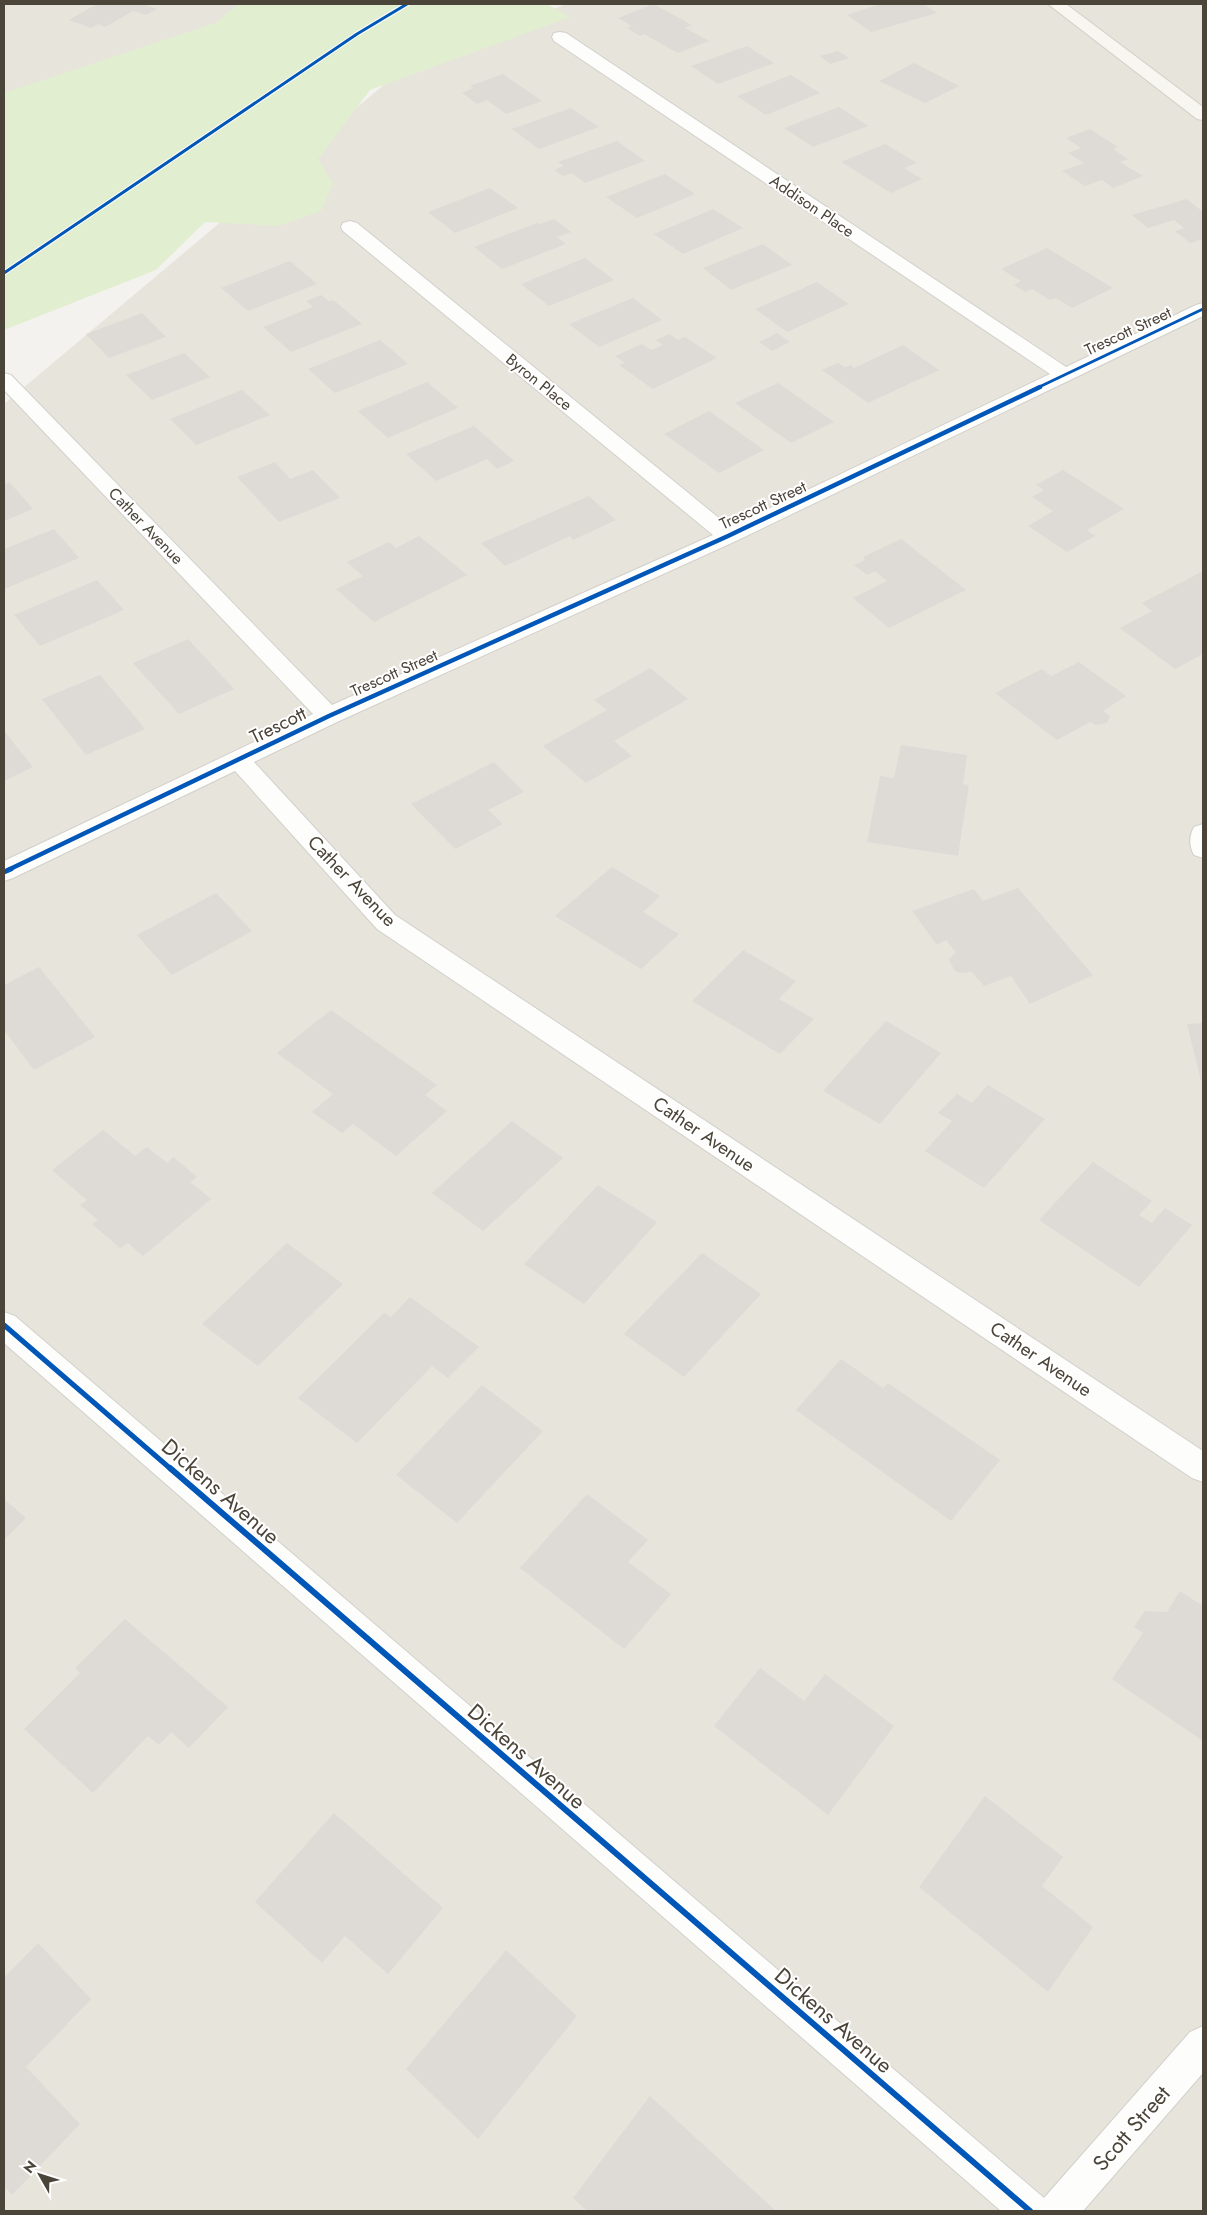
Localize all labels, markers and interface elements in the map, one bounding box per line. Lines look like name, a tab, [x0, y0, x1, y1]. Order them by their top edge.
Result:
street label: Addison Place	[765, 169, 859, 243]
street label: Trescott Street	[1081, 301, 1175, 361]
street label: Byron Place	[501, 348, 577, 416]
street label: Trescott Street	[716, 475, 810, 535]
street label: Cather Avenue	[103, 482, 189, 570]
street label: Trescott Street	[347, 643, 441, 702]
street label: Trescott	[245, 700, 311, 750]
street label: Cather Avenue	[301, 829, 403, 933]
street label: Cather Avenue	[648, 1090, 761, 1178]
street label: Cather Avenue	[985, 1315, 1098, 1403]
street label: Dickens Avenue	[155, 1431, 287, 1551]
street label: Dickens Avenue	[461, 1696, 593, 1816]
street label: Dickens Avenue	[768, 1960, 900, 2080]
street label: Scott Street	[1085, 2078, 1178, 2178]
north arrow	[15, 2150, 65, 2200]
text: N	[19, 2156, 41, 2177]

